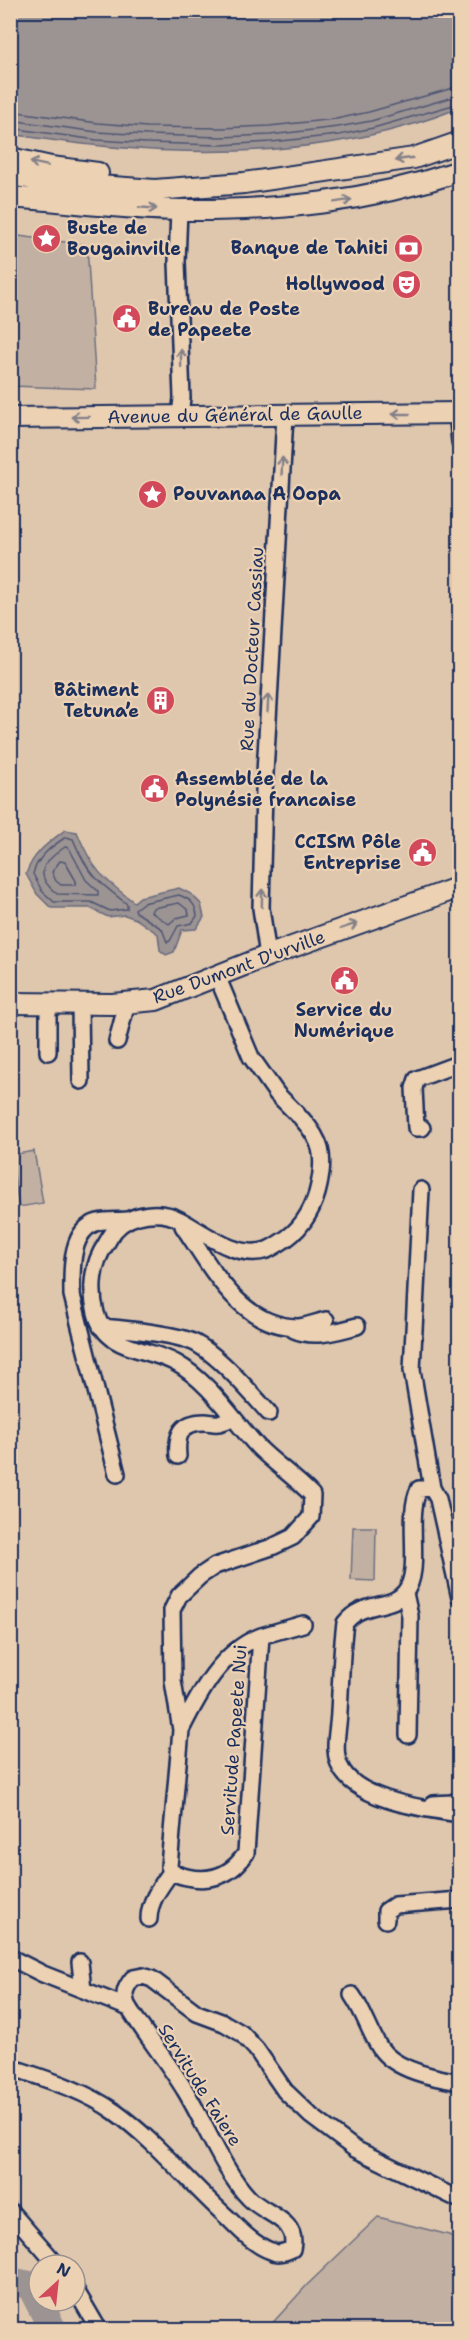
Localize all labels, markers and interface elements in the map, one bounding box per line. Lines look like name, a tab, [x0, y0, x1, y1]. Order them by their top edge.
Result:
one-way arrow	[394, 154, 414, 165]
one-way arrow	[30, 158, 50, 169]
one-way arrow	[333, 195, 352, 206]
one-way arrow	[138, 203, 158, 214]
place label: Buste de Bougainville	[67, 216, 181, 261]
place icon: Buste de Bougainville	[30, 222, 62, 254]
bank icon: Banque de Tahiti	[393, 232, 425, 264]
place label: Banque de Tahiti	[231, 236, 388, 260]
theatre icon: Hollywood	[390, 268, 422, 300]
place label: Hollywood	[285, 272, 385, 296]
place label: Bureau de Poste de Papeete	[148, 297, 300, 342]
public building icon: Bureau de Poste de Papeete	[111, 303, 143, 335]
one-way arrow	[175, 348, 187, 368]
street label: Avenue du Général de Gaulle	[107, 401, 363, 429]
one-way arrow	[392, 408, 412, 420]
one-way arrow	[71, 411, 91, 423]
one-way arrow	[276, 457, 287, 477]
place icon: Pouvanaa A Oopa	[136, 478, 168, 510]
place label: Pouvanaa A Oopa	[173, 482, 341, 506]
street label: Rue du Docteur Cassiau	[235, 546, 269, 752]
place label: Bâtiment Tetuna’e	[54, 678, 139, 723]
building icon: Bâtiment Tetuna’e	[144, 684, 176, 716]
one-way arrow	[263, 694, 274, 714]
place label: Assemblée de la Polynésie francaise	[175, 767, 356, 812]
public building icon: Assemblée de la Polynésie francaise	[138, 773, 170, 805]
place label: CCISM Pôle Entreprise	[295, 830, 401, 875]
public building icon: CCISM Pôle Entreprise	[406, 836, 438, 868]
one-way arrow	[256, 888, 267, 908]
one-way arrow	[339, 920, 358, 931]
street label: Rue Dumont D'urville	[150, 925, 328, 1009]
public building icon: Service du Numérique	[328, 965, 360, 997]
place label: Service du Numérique	[294, 998, 394, 1043]
street label: Servitude Papeete Nui	[215, 1644, 253, 1836]
street label: Servitude Faiere	[153, 2019, 247, 2151]
north arrow	[27, 2253, 87, 2313]
text: N	[53, 2258, 74, 2282]

